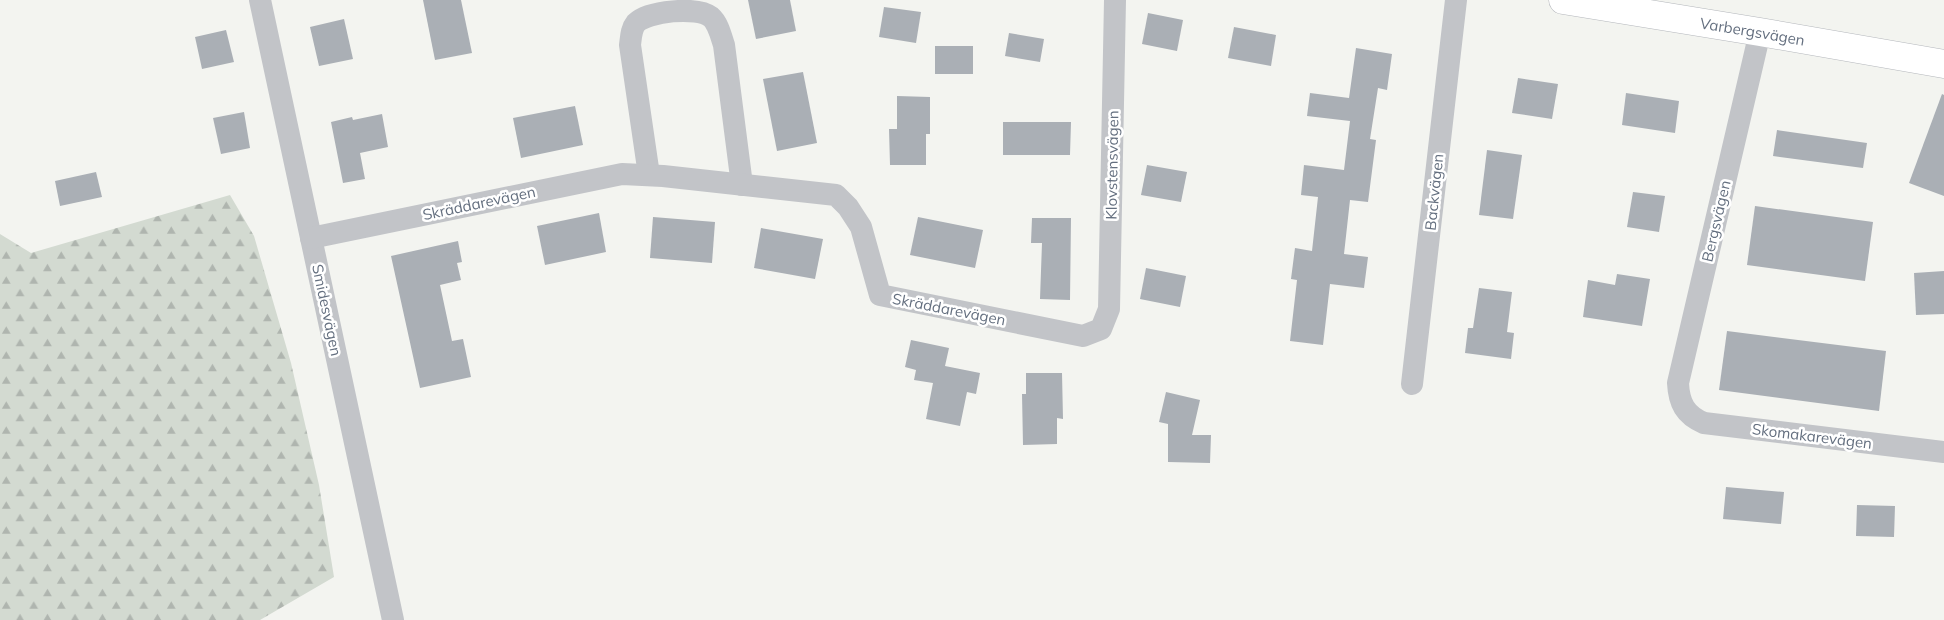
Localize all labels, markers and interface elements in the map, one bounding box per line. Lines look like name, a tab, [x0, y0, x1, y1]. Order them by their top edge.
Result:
street label: Varbergsvägen	[1699, 13, 1806, 49]
street label: Klovstensvägen	[1102, 110, 1122, 220]
street label: Backvägen	[1421, 153, 1447, 231]
street label: Bergsvägen	[1697, 178, 1735, 264]
street label: Skräddarevägen	[421, 182, 537, 224]
street label: Smidesvägen	[308, 262, 346, 358]
street label: Skräddarevägen	[891, 289, 1007, 329]
street label: Skomakarevägen	[1751, 419, 1873, 453]

